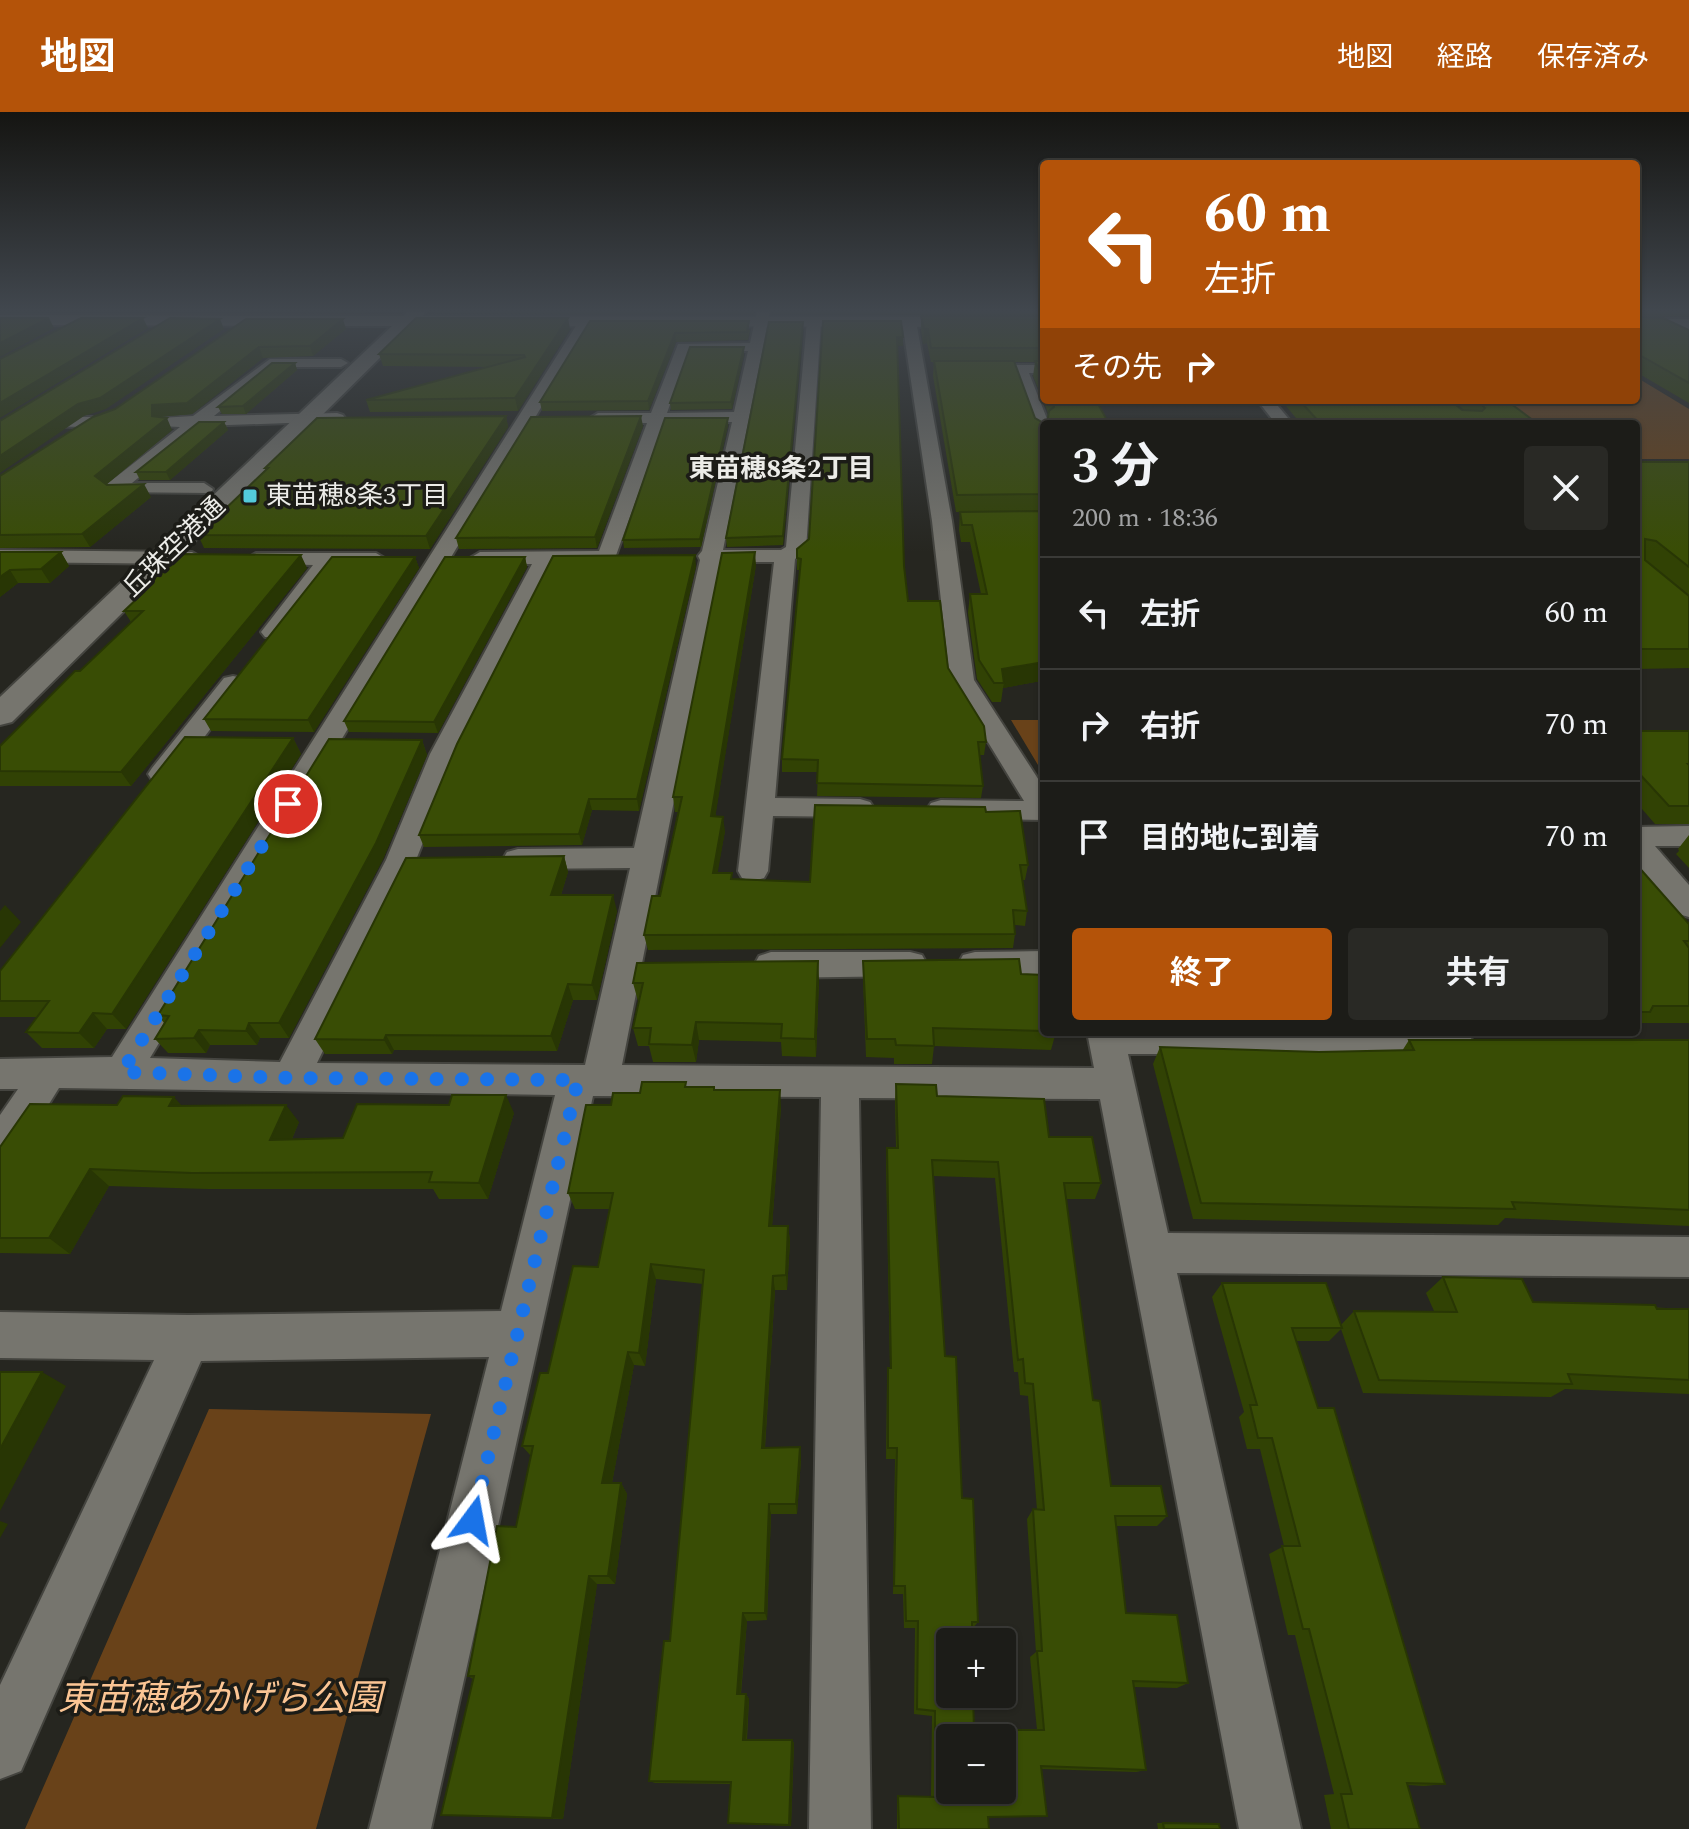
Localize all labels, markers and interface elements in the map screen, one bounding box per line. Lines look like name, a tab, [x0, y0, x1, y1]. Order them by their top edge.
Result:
text: 地図	[40, 29, 116, 87]
text: 地図	[1337, 36, 1393, 79]
text: 経路	[1437, 36, 1493, 79]
text: 保存済み	[1537, 36, 1649, 79]
text: 60 m	[1204, 172, 1331, 257]
icon: left	[1072, 192, 1176, 296]
text: 左折	[1204, 253, 1276, 308]
icon: right	[1178, 344, 1222, 388]
text: その先	[1072, 345, 1162, 391]
text: 3 分	[1072, 431, 1159, 504]
button: close	[1524, 446, 1608, 530]
district label: 東苗穂8条2丁目	[688, 449, 874, 489]
place label: 東苗穂8条3丁目	[266, 476, 448, 516]
street label: 丘珠空港通	[113, 487, 235, 607]
marker: 東苗穂8条3丁目	[241, 487, 259, 505]
text: 200 m · 18:36	[1072, 498, 1218, 538]
text: 60 m	[1545, 590, 1608, 636]
icon: left	[1072, 591, 1116, 635]
text: 左折	[1140, 592, 1200, 638]
text: 70 m	[1545, 702, 1608, 748]
icon: right	[1072, 703, 1116, 747]
text: 右折	[1140, 704, 1200, 750]
pin	[254, 770, 322, 838]
icon: arrive	[266, 782, 310, 826]
text: 70 m	[1545, 814, 1608, 860]
icon: arrive	[1072, 815, 1116, 859]
text: 目的地に到着	[1140, 816, 1320, 862]
button: 終了	[1072, 928, 1332, 1020]
button: 共有	[1348, 928, 1608, 1020]
position arrow	[431, 1478, 515, 1562]
map controls	[936, 1628, 1016, 1804]
button: +	[936, 1628, 1016, 1708]
park label: 東苗穂あかげら公園	[58, 1672, 387, 1727]
button: −	[936, 1724, 1016, 1804]

